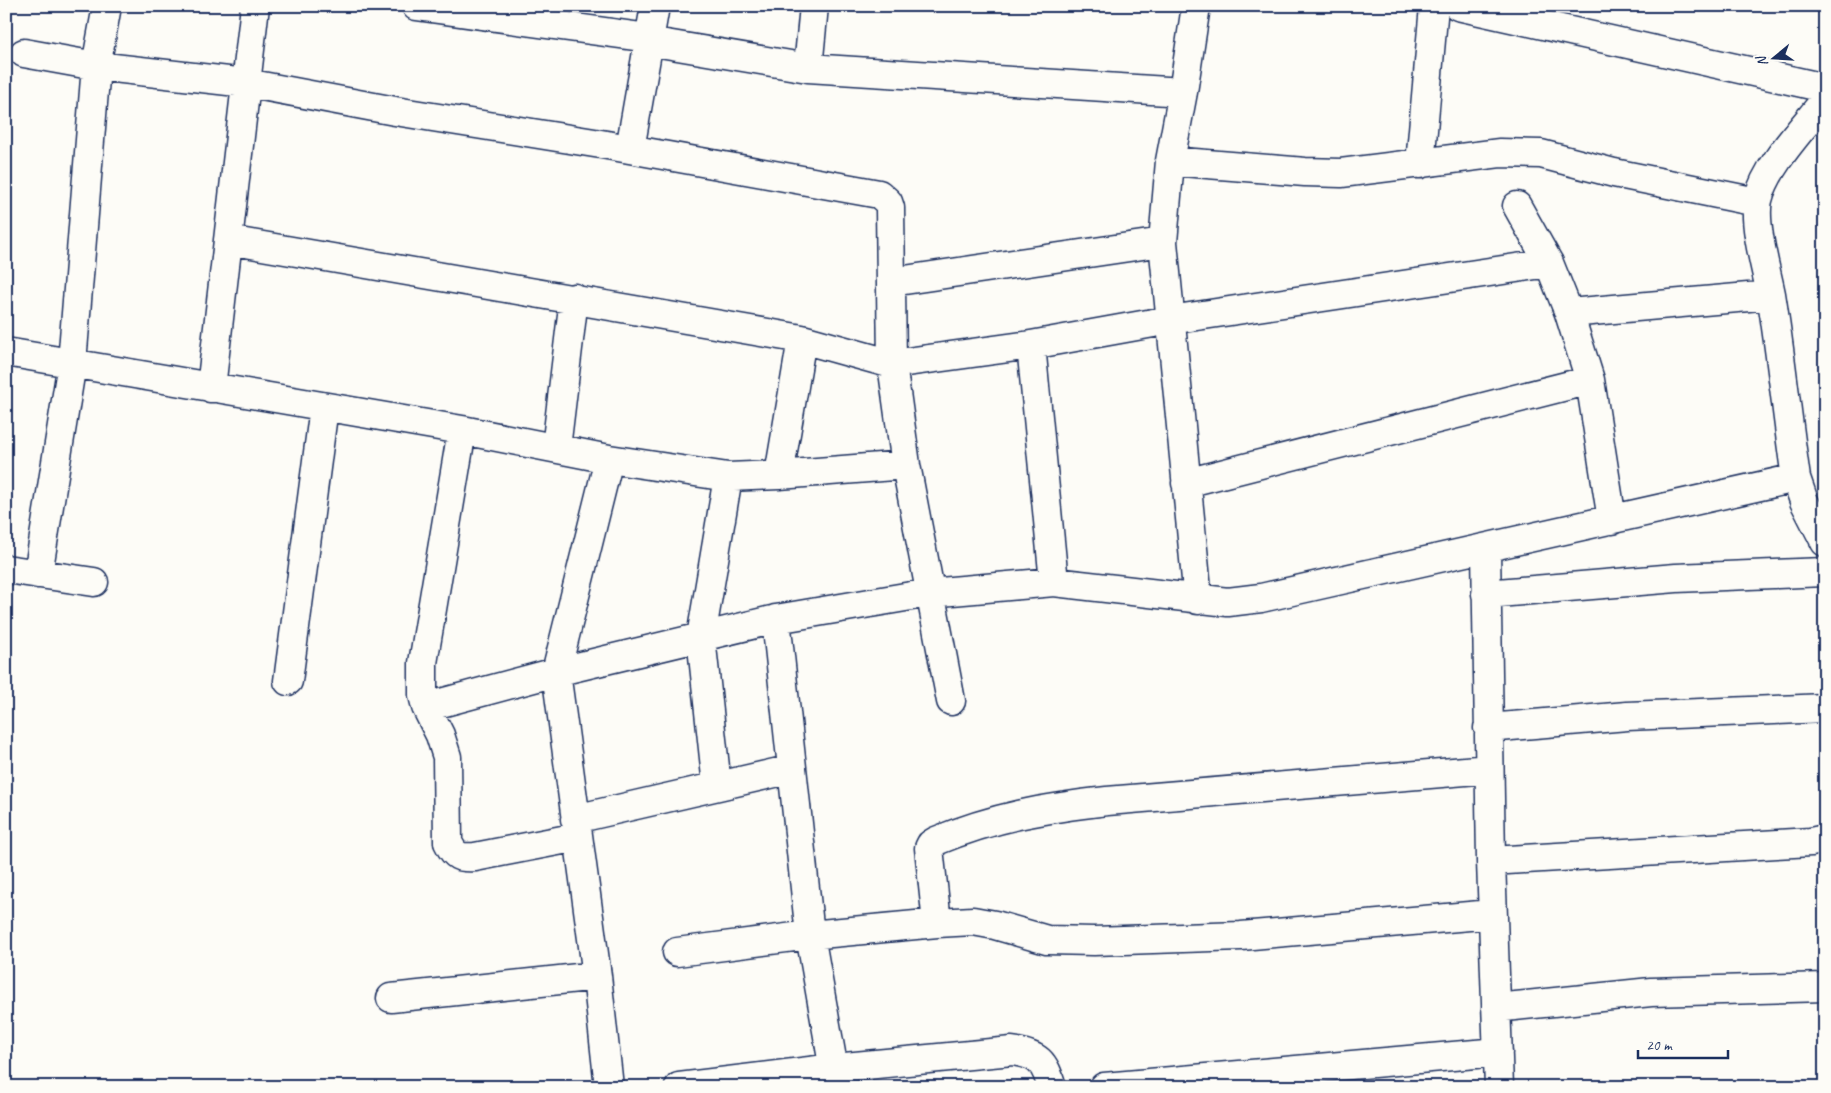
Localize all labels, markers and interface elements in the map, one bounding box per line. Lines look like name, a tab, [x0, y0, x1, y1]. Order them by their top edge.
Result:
north arrow	[1748, 32, 1798, 82]
text: N	[1752, 53, 1772, 69]
scale bar	[1638, 1028, 1728, 1060]
text: 20 m	[1646, 1036, 1673, 1055]

